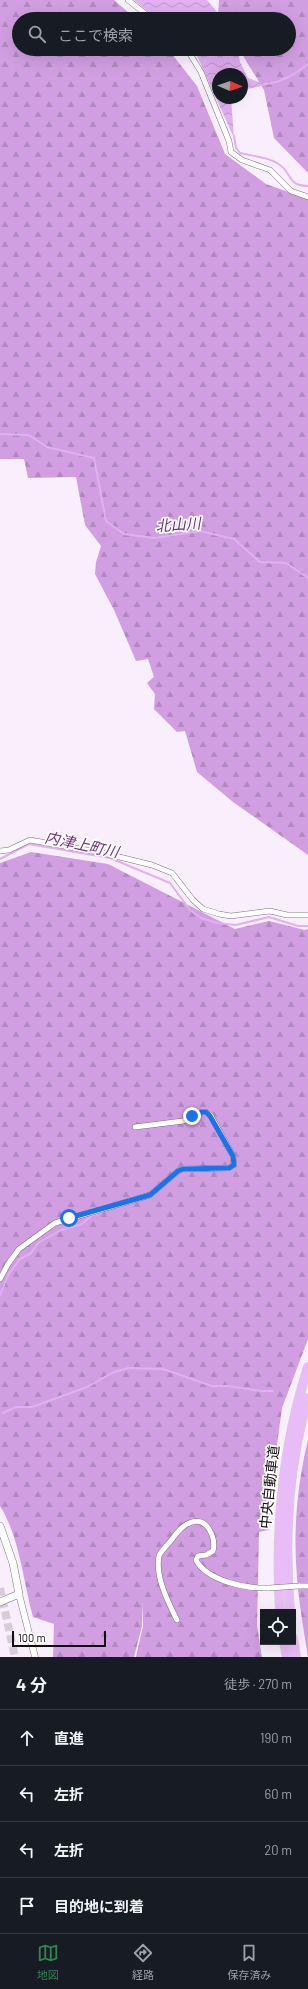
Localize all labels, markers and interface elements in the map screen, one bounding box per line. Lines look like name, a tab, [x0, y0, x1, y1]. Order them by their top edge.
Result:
search box	[12, 12, 296, 56]
icon: search	[26, 23, 48, 45]
text: ここで検索	[58, 26, 133, 44]
north arrow	[212, 68, 248, 104]
water label: 北山川	[155, 513, 203, 535]
water label: 内津上町川	[43, 827, 123, 861]
route end	[183, 1107, 201, 1125]
route start	[60, 1209, 78, 1227]
street label: 中央自動車道	[256, 1444, 282, 1530]
map controls	[260, 1609, 296, 1645]
button: locate	[260, 1609, 296, 1645]
scale bar	[12, 1629, 106, 1648]
text: 100 m	[18, 1631, 46, 1644]
text: 4 分	[16, 1674, 47, 1694]
text: 徒歩 · 270 m	[224, 1676, 292, 1692]
icon: ahead	[16, 1727, 38, 1749]
text: 直進	[54, 1729, 84, 1747]
text: 190 m	[260, 1730, 292, 1746]
icon: left	[16, 1783, 38, 1805]
text: 左折	[54, 1785, 84, 1803]
text: 60 m	[265, 1786, 292, 1802]
icon: left	[16, 1839, 38, 1861]
text: 左折	[54, 1841, 84, 1859]
text: 20 m	[264, 1842, 292, 1858]
icon: arrive	[16, 1895, 38, 1917]
text: 目的地に到着	[54, 1897, 144, 1915]
tab: 地図	[37, 1942, 59, 1982]
tab: 経路	[132, 1942, 154, 1982]
tab: 保存済み	[227, 1942, 271, 1982]

